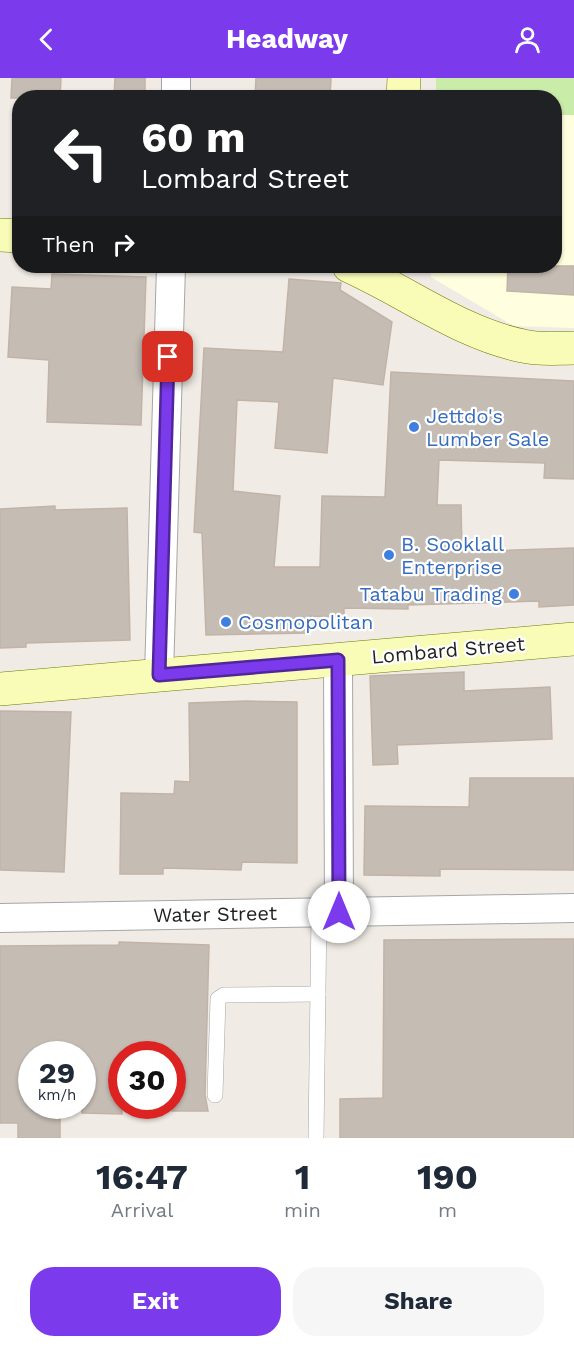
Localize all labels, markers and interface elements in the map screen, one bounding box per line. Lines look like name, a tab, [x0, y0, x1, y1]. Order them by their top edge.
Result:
icon: back	[30, 23, 63, 56]
text: Headway	[226, 23, 348, 55]
icon: person	[511, 23, 544, 56]
text: 60 m	[141, 113, 245, 162]
icon: left	[42, 114, 120, 192]
text: Lombard Street	[141, 163, 349, 195]
icon: right	[107, 228, 140, 261]
text: Then	[42, 232, 95, 257]
pin	[142, 331, 193, 382]
icon: arrive	[151, 340, 184, 373]
place label: Jettdo's Lumber Sale	[426, 404, 549, 451]
marker: Jettdo's Lumber Sale	[407, 420, 421, 434]
place label: B. Sooklall Enterprise	[401, 532, 504, 579]
marker: B. Sooklall Enterprise	[382, 548, 396, 562]
place label: Tatabu Trading	[359, 582, 502, 606]
marker: Tatabu Trading	[507, 587, 521, 601]
place label: Cosmopolitan	[238, 610, 373, 634]
marker: Cosmopolitan	[219, 615, 233, 629]
street label: Lombard Street	[370, 631, 526, 669]
position arrow	[307, 880, 371, 944]
street label: Water Street	[153, 901, 278, 927]
speed limit sign: 30	[108, 1041, 186, 1119]
text: 29	[39, 1055, 75, 1090]
text: km/h	[38, 1086, 76, 1104]
text: 16:47	[96, 1156, 188, 1198]
text: 1	[295, 1156, 310, 1198]
text: 190	[417, 1156, 478, 1198]
text: Arrival	[111, 1198, 173, 1222]
text: min	[284, 1198, 321, 1222]
text: m	[438, 1198, 457, 1222]
button: Exit	[30, 1267, 281, 1336]
button: Share	[293, 1267, 544, 1336]

